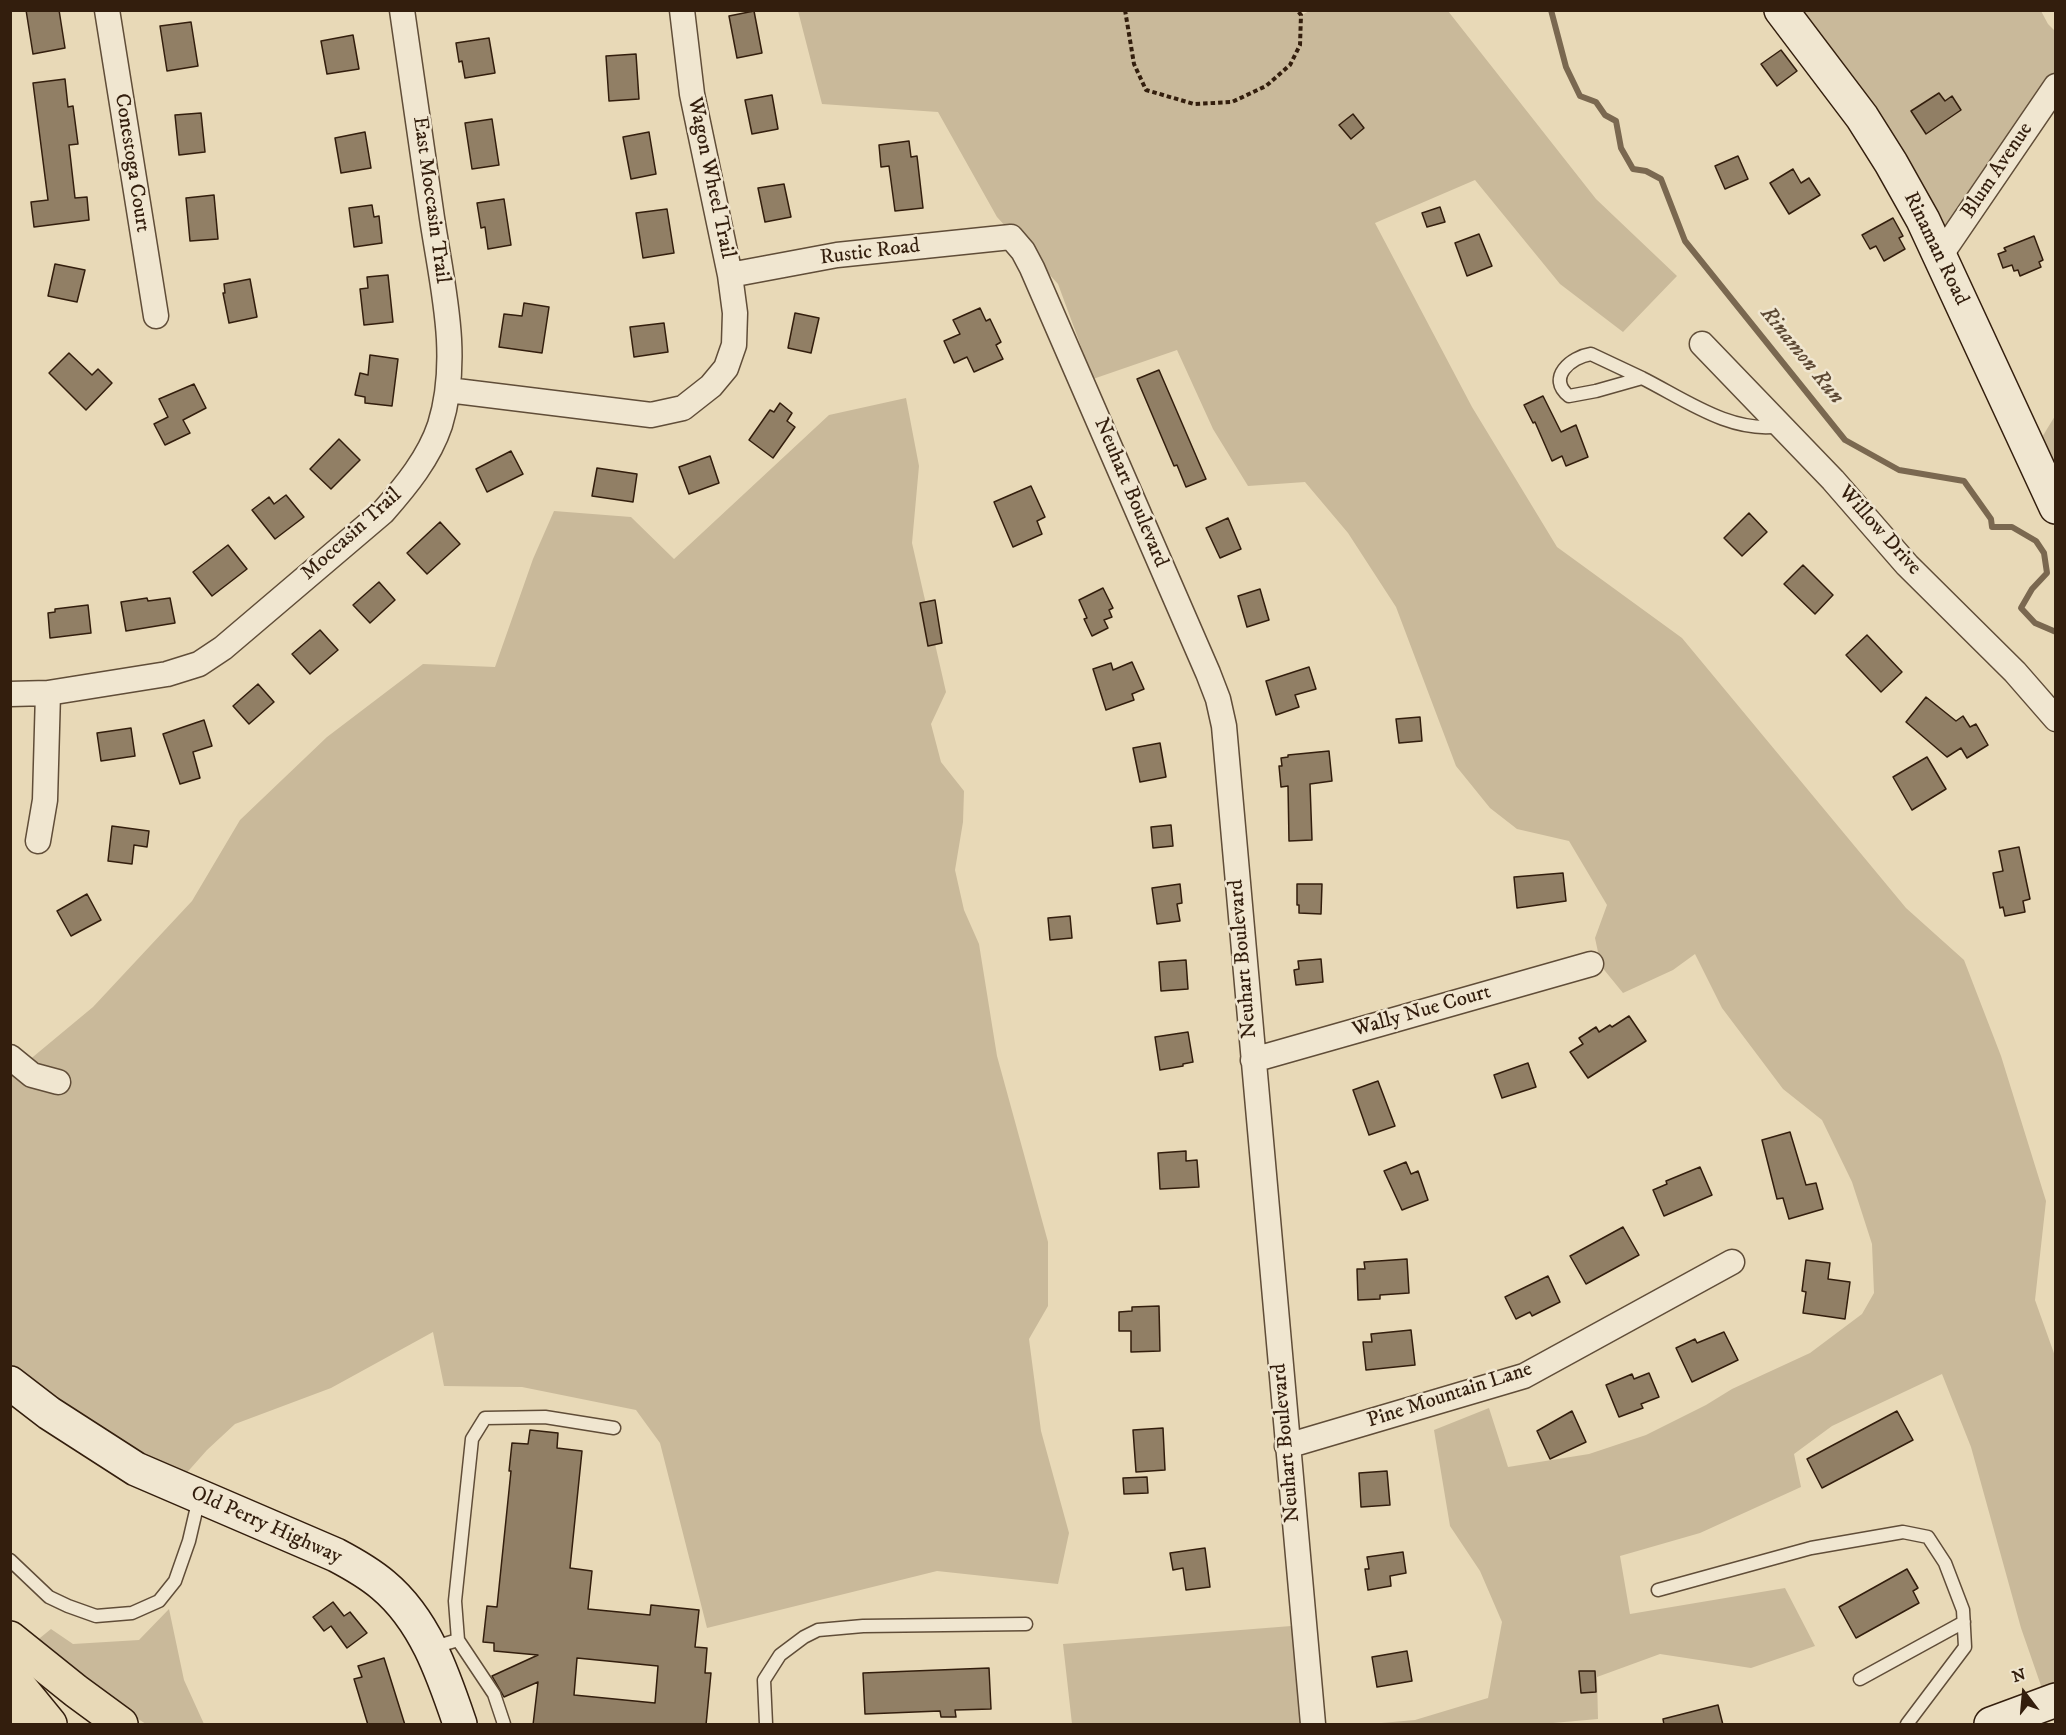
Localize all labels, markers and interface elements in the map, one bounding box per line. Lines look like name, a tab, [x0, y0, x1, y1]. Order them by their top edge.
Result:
street label: Conestoga Court	[108, 92, 154, 234]
street label: Wagon Wheel Trail	[681, 95, 739, 261]
street label: East Moccasin Trail	[406, 115, 454, 285]
street label: Blum Avenue	[1957, 118, 2039, 224]
street label: Rinaman Road	[1897, 188, 1973, 310]
street label: Rustic Road	[819, 234, 921, 272]
water label: Rinamon Run	[1754, 302, 1848, 410]
street label: Neuhart Boulevard	[1087, 415, 1173, 571]
street label: Willow Drive	[1832, 481, 1926, 581]
street label: Moccasin Trail	[297, 483, 407, 587]
street label: Neuhart Boulevard	[1224, 878, 1264, 1040]
street label: Wally Nue Court	[1350, 980, 1494, 1044]
street label: Pine Mountain Lane	[1364, 1357, 1536, 1435]
street label: Neuhart Boulevard	[1267, 1362, 1307, 1524]
street label: Old Perry Highway	[186, 1481, 346, 1571]
north arrow	[1994, 1663, 2054, 1723]
text: N	[2010, 1664, 2028, 1687]

